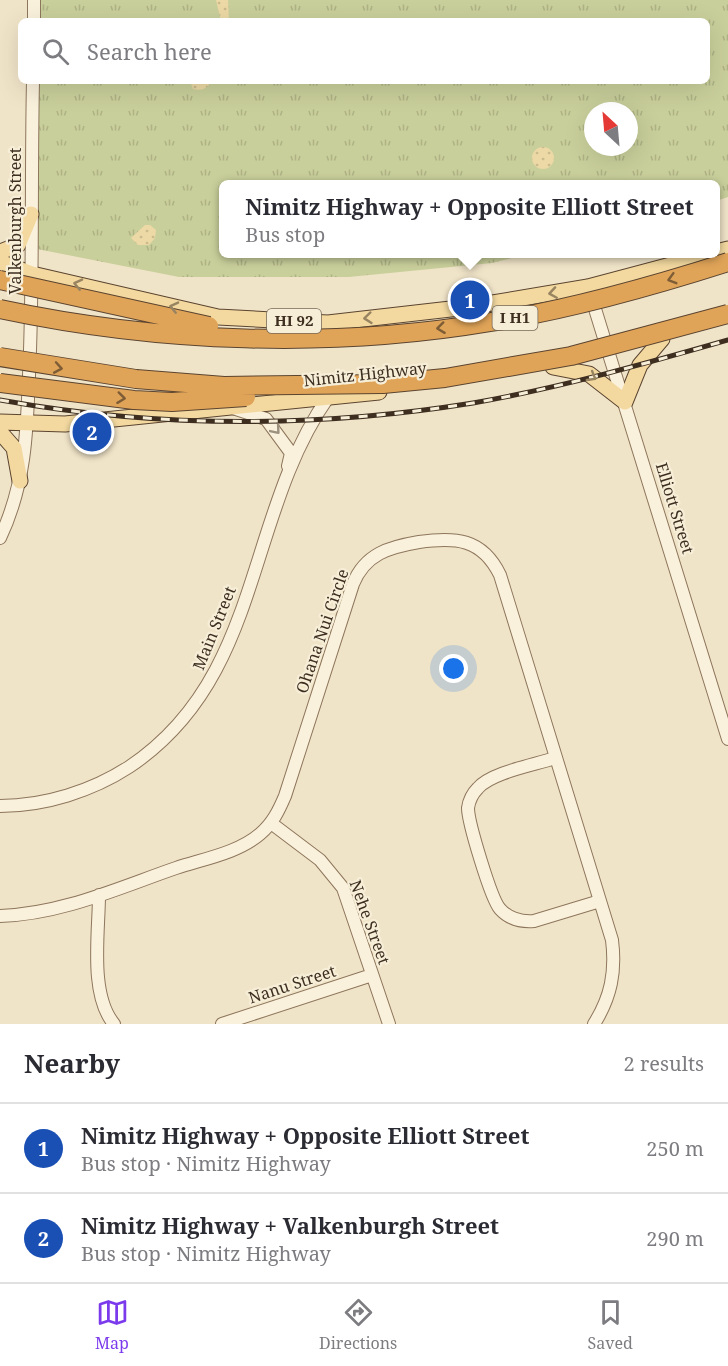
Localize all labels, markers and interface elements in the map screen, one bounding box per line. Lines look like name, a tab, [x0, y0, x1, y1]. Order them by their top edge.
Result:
search box	[18, 18, 710, 84]
icon: search	[39, 35, 72, 68]
text: Search here	[87, 36, 212, 66]
north arrow	[584, 102, 638, 156]
street label: Valkenburgh Street	[4, 147, 26, 294]
popup	[219, 180, 720, 258]
text: Nimitz Highway + Opposite Elliott Street	[245, 191, 694, 221]
text: Bus stop	[245, 221, 325, 248]
one-way arrow	[667, 272, 677, 285]
pin: 1	[450, 278, 490, 322]
one-way arrow	[73, 279, 83, 292]
one-way arrow	[549, 286, 559, 299]
one-way arrow	[169, 301, 179, 314]
road number: I H1	[492, 306, 538, 330]
road number: HI 92	[267, 309, 321, 333]
one-way arrow	[363, 311, 372, 324]
one-way arrow	[436, 322, 445, 334]
street label: Nimitz Highway	[302, 356, 429, 391]
one-way arrow	[53, 361, 62, 373]
one-way arrow	[586, 370, 596, 382]
one-way arrow	[116, 392, 125, 404]
pin: 2	[72, 410, 112, 454]
one-way arrow	[269, 423, 280, 434]
street label: Elliott Street	[651, 460, 699, 557]
street label: Ohana Nui Circle	[290, 566, 354, 696]
street label: Main Street	[187, 583, 241, 673]
your location	[439, 654, 468, 683]
street label: Nehe Street	[345, 877, 396, 968]
street label: Nanu Street	[246, 959, 339, 1008]
text: Nearby	[24, 1045, 120, 1081]
text: 2 results	[624, 1050, 704, 1077]
text: Nimitz Highway + Opposite Elliott Street	[81, 1120, 529, 1150]
text: 1	[38, 1135, 49, 1162]
text: 250 m	[646, 1135, 704, 1162]
text: Bus stop · Nimitz Highway	[81, 1150, 331, 1177]
text: Nimitz Highway + Valkenburgh Street	[81, 1210, 499, 1240]
text: 2	[38, 1225, 49, 1252]
text: 290 m	[646, 1225, 704, 1252]
text: Bus stop · Nimitz Highway	[81, 1240, 331, 1267]
tab: Map	[95, 1296, 129, 1354]
tab: Directions	[319, 1296, 397, 1354]
tab: Saved	[588, 1296, 633, 1354]

